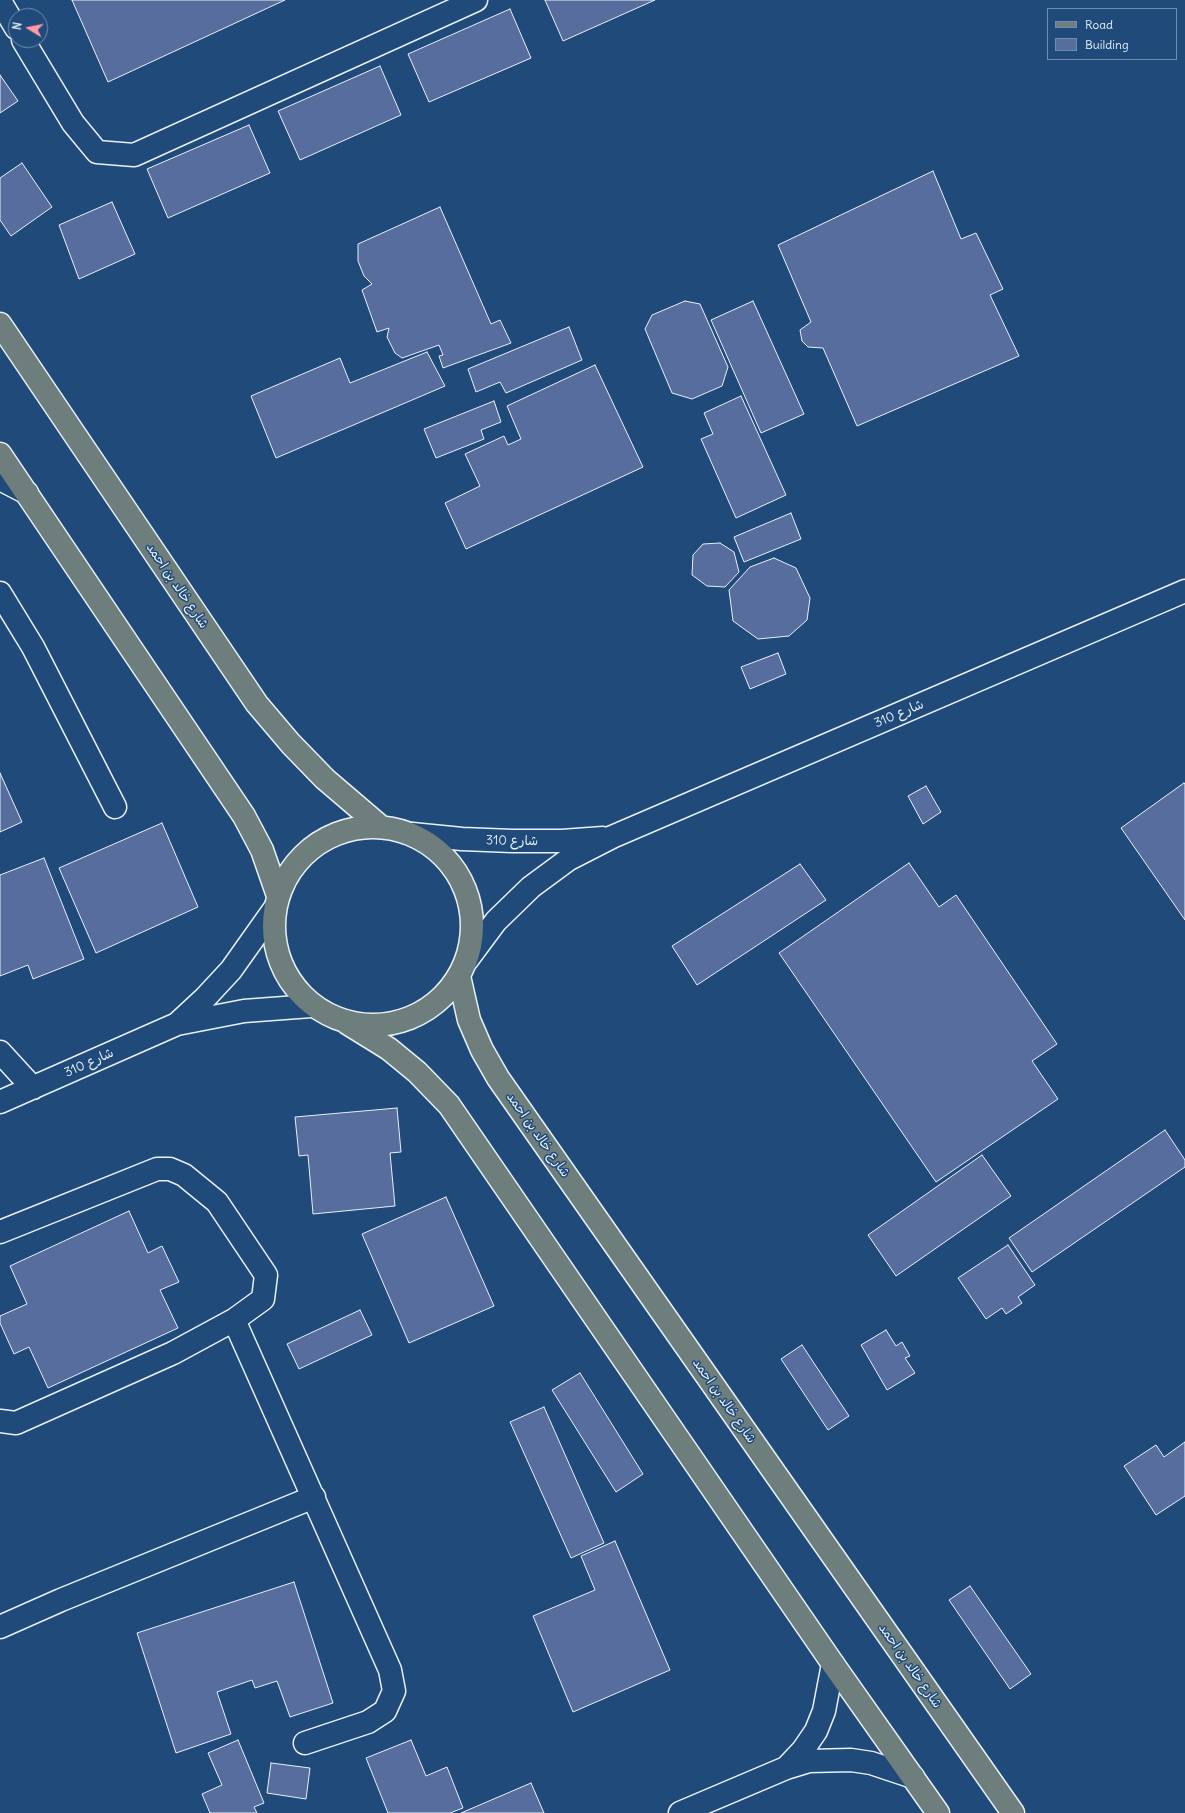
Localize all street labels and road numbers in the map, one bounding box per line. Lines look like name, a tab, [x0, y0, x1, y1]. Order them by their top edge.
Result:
street label: شارع خالد بن احمد	[143, 540, 211, 632]
street label: شارع 310	[872, 697, 926, 731]
street label: شارع 310	[486, 833, 538, 849]
street label: شارع 310	[62, 1045, 116, 1081]
street label: شارع خالد بن احمد	[503, 1090, 573, 1180]
street label: شارع خالد بن احمد	[689, 1356, 759, 1446]
street label: شارع خالد بن احمد	[875, 1621, 945, 1711]

